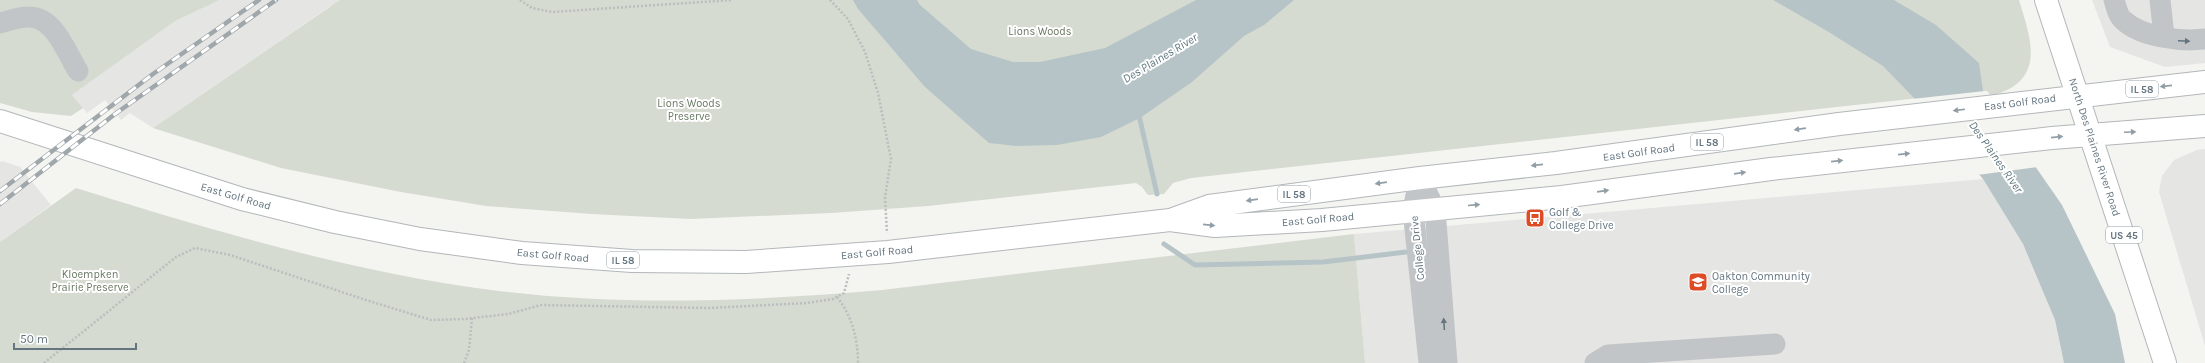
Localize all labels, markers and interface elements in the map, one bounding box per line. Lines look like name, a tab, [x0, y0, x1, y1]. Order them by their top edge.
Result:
park label: Lions Woods	[1008, 25, 1072, 38]
water label: Des Plaines River	[1120, 30, 1201, 86]
one-way arrow	[2178, 37, 2190, 44]
street label: North Des Plaines River Road	[2066, 76, 2123, 218]
road number: IL 58	[2126, 81, 2158, 97]
one-way arrow	[2160, 83, 2172, 90]
street label: East Golf Road	[1983, 92, 2057, 113]
park label: Lions Woods Preserve	[657, 97, 721, 123]
one-way arrow	[1953, 106, 1965, 113]
water label: Des Plaines River	[1966, 118, 2026, 196]
one-way arrow	[1794, 126, 1806, 132]
one-way arrow	[2124, 128, 2136, 135]
road number: IL 58	[1691, 134, 1723, 150]
one-way arrow	[2051, 134, 2063, 140]
street label: East Golf Road	[1602, 141, 1676, 164]
one-way arrow	[1898, 151, 1910, 157]
one-way arrow	[1831, 158, 1843, 164]
one-way arrow	[1531, 162, 1543, 168]
one-way arrow	[1734, 170, 1746, 176]
street label: East Golf Road	[199, 180, 273, 213]
one-way arrow	[1375, 180, 1387, 186]
road number: IL 58	[1278, 186, 1310, 202]
one-way arrow	[1597, 188, 1609, 194]
one-way arrow	[1246, 197, 1258, 203]
one-way arrow	[1468, 202, 1480, 208]
place label: Golf & College Drive	[1549, 206, 1614, 232]
bus stop icon: Golf & College Drive	[1524, 207, 1546, 229]
street label: East Golf Road	[1281, 210, 1355, 229]
street label: College Drive	[1408, 215, 1427, 281]
one-way arrow	[1203, 222, 1215, 228]
road number: US 45	[2106, 227, 2142, 243]
street label: East Golf Road	[840, 243, 914, 262]
street label: East Golf Road	[516, 246, 590, 265]
road number: IL 58	[607, 252, 639, 268]
park label: Kloempken Prairie Preserve	[51, 268, 129, 294]
place label: Oakton Community College	[1712, 270, 1810, 296]
school or university icon: Oakton Community College	[1687, 271, 1709, 293]
one-way arrow	[1441, 318, 1448, 330]
scale bar	[14, 325, 136, 351]
text: 50 m	[20, 332, 48, 346]

